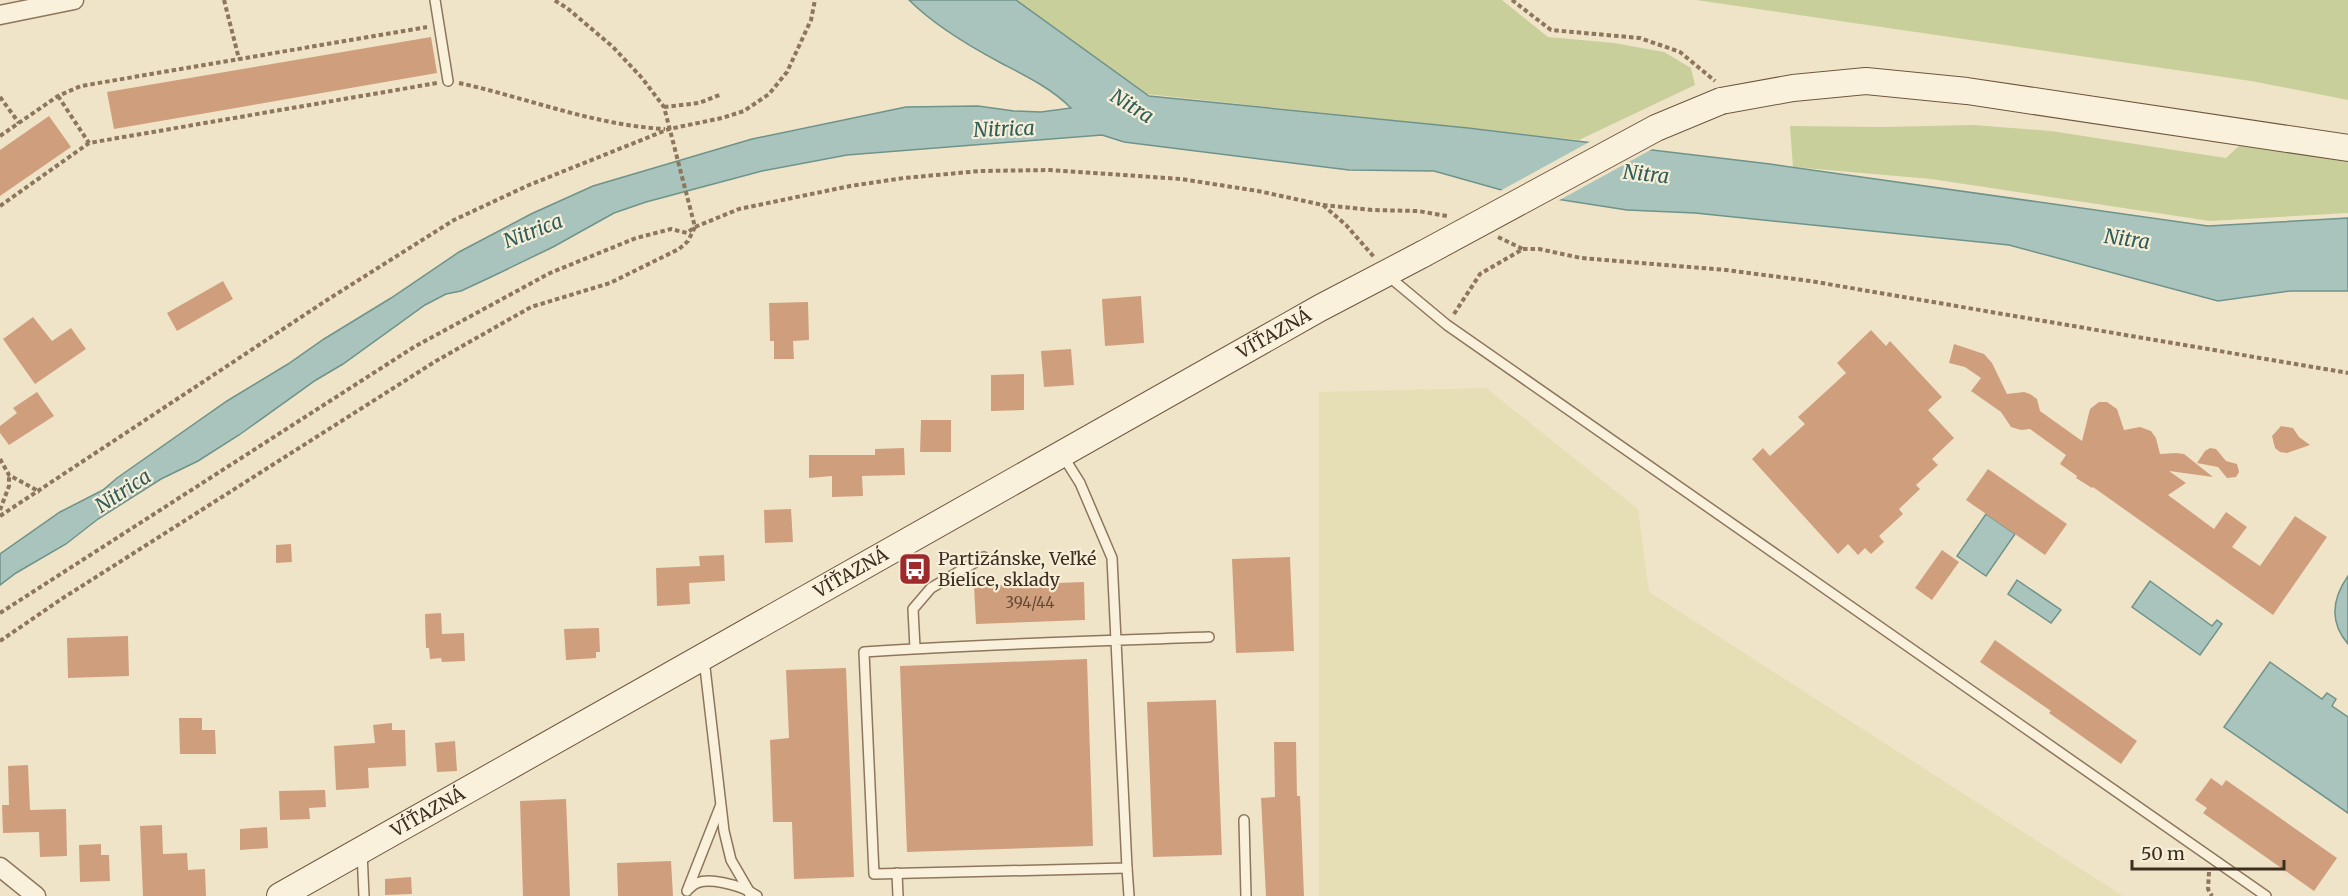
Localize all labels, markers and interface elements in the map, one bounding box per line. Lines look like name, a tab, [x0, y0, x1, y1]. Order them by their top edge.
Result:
water label: Nitra	[1106, 83, 1159, 128]
water label: Nitrica	[973, 115, 1035, 142]
water label: Nitra	[1622, 159, 1670, 188]
water label: Nitrica	[500, 208, 566, 253]
water label: Nitra	[2102, 223, 2152, 254]
street label: VÍŤAZNÁ	[1232, 303, 1315, 364]
water label: Nitrica	[90, 463, 155, 518]
street label: VÍŤAZNÁ	[809, 542, 892, 603]
place label: Partizánske, Veľké Bielice, sklady	[938, 547, 1096, 591]
bus stop icon: Partizánske, Veľké Bielice, sklady	[897, 551, 933, 587]
house number: 394/44	[1006, 593, 1054, 612]
street label: VÍŤAZNÁ	[386, 782, 469, 842]
scale bar	[2132, 833, 2284, 871]
text: 50 m	[2141, 842, 2185, 865]

